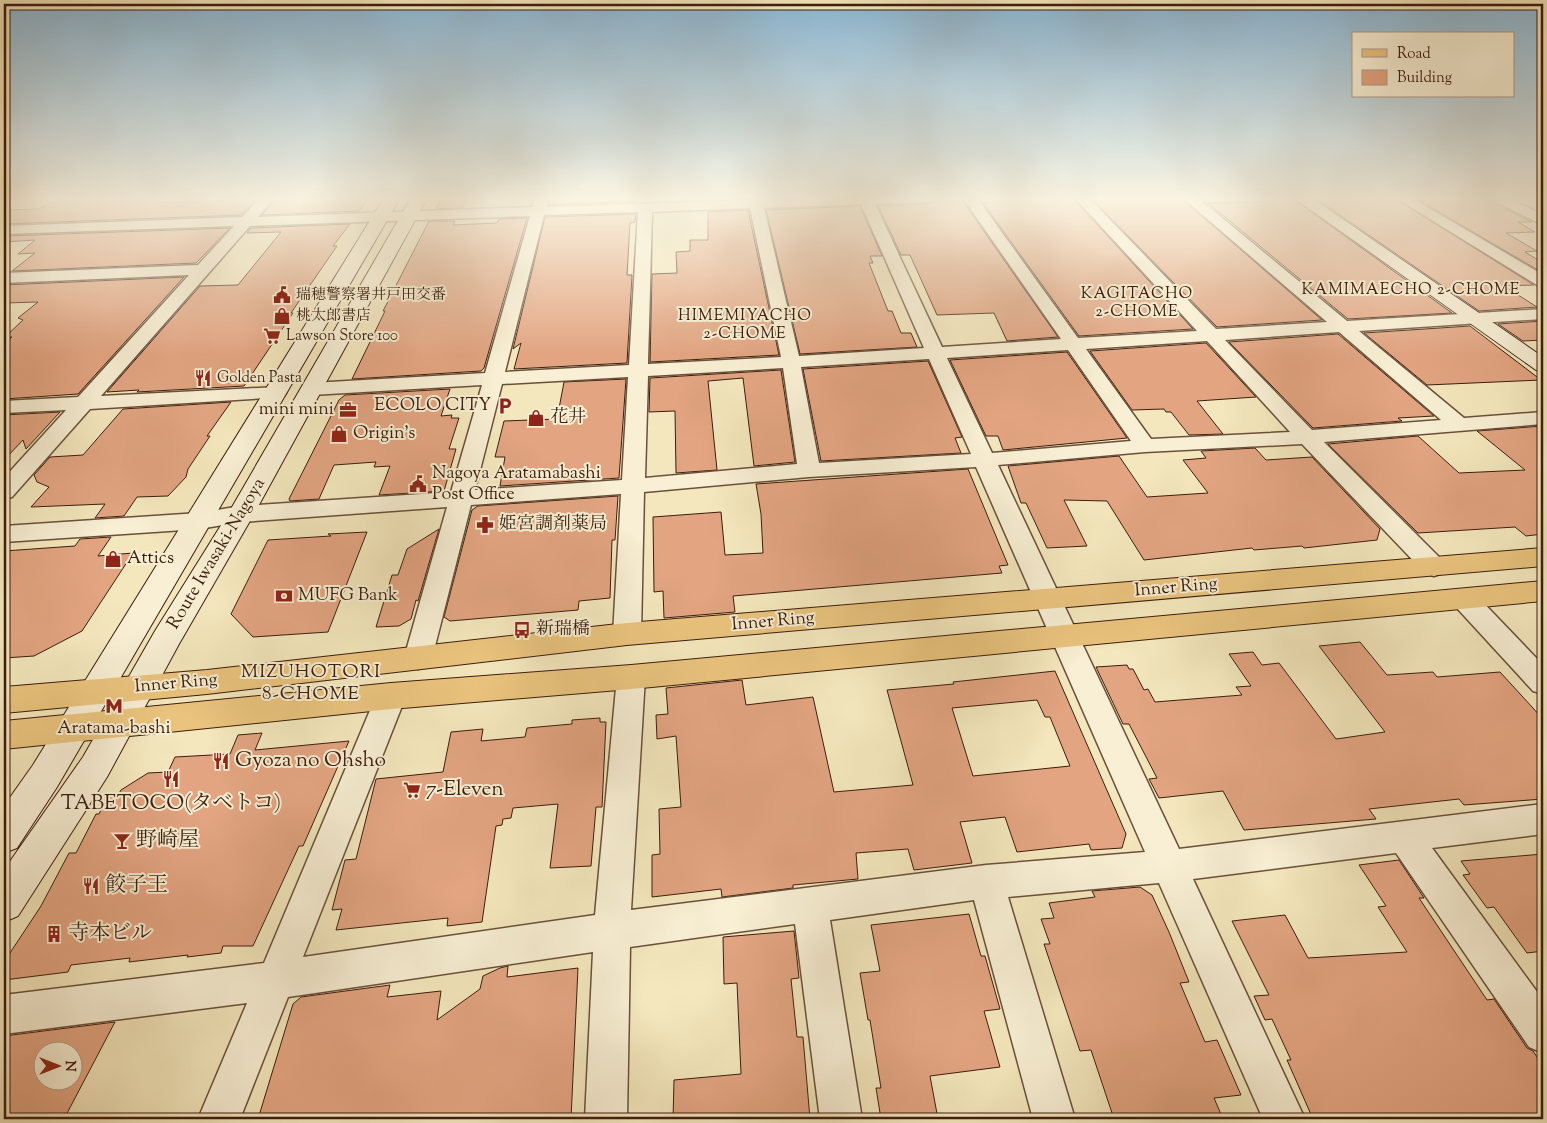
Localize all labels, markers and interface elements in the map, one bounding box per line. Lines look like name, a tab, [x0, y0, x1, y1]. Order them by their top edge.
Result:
legend	[1352, 32, 1514, 98]
text: Road	[1397, 44, 1431, 65]
text: Building	[1397, 68, 1452, 89]
district label: KAMIMAECHO 2-CHOME	[1302, 279, 1520, 302]
district label: KAGITACHO 2-CHOME	[1081, 283, 1193, 324]
public building icon: 瑞穂警察署井戸田交番	[272, 285, 292, 305]
place label: 瑞穂警察署井戸田交番	[296, 285, 446, 306]
district label: HIMEMIYACHO 2-CHOME	[678, 305, 812, 346]
shop icon: 桃太郎書店	[272, 306, 292, 326]
place label: 桃太郎書店	[296, 306, 371, 327]
supermarket icon: Lawson Store 100	[262, 326, 282, 346]
place label: Lawson Store 100	[286, 326, 398, 347]
restaurant icon: Golden Pasta	[193, 368, 213, 388]
place label: Golden Pasta	[217, 368, 302, 389]
place label: ECOLO CITY	[374, 393, 491, 419]
parking icon: ECOLO CITY	[495, 396, 515, 416]
place label: mini mini	[259, 397, 334, 423]
office icon: mini mini	[338, 400, 358, 420]
place label: 花井	[550, 405, 586, 431]
shop icon: 花井	[526, 408, 546, 428]
place label: Origin's	[353, 421, 415, 447]
shop icon: Origin's	[329, 424, 349, 444]
place label: Nagoya Aratamabashi Post Office	[432, 461, 601, 508]
street label: Route Iwasaki-Nagoya	[161, 473, 273, 635]
public building icon: Nagoya Aratamabashi Post Office	[408, 474, 428, 494]
place label: 姫宮調剤薬局	[499, 512, 607, 538]
pharmacy icon: 姫宮調剤薬局	[475, 515, 495, 535]
place label: Attics	[127, 546, 174, 572]
shop icon: Attics	[103, 549, 123, 569]
street label: Inner Ring	[1133, 571, 1219, 605]
place label: MUFG Bank	[298, 583, 398, 609]
bank icon: MUFG Bank	[274, 586, 294, 606]
street label: Inner Ring	[730, 605, 816, 639]
place label: 新瑞橋	[536, 617, 590, 643]
bus stop icon: 新瑞橋	[512, 620, 532, 640]
district label: MIZUHOTORI 8-CHOME	[241, 659, 381, 708]
street label: Inner Ring	[133, 667, 219, 701]
metro station icon: Aratama-bashi	[104, 696, 124, 716]
place label: Aratama-bashi	[57, 716, 171, 742]
place label: Gyoza no Ohsho	[235, 746, 386, 776]
restaurant icon: Gyoza no Ohsho	[211, 751, 231, 771]
restaurant icon: TABETOCO(タベトコ)	[161, 769, 181, 789]
place label: 7-Eleven	[426, 775, 504, 805]
supermarket icon: 7-Eleven	[402, 780, 422, 800]
place label: TABETOCO(タベトコ)	[61, 789, 281, 819]
place label: 野崎屋	[136, 826, 199, 856]
bar icon: 野崎屋	[112, 831, 132, 851]
place label: 餃子王	[105, 871, 168, 901]
restaurant icon: 餃子王	[81, 876, 101, 896]
place label: 寺本ビル	[68, 919, 152, 949]
building icon: 寺本ビル	[44, 924, 64, 944]
north arrow	[32, 1040, 82, 1090]
text: N	[59, 1060, 79, 1072]

